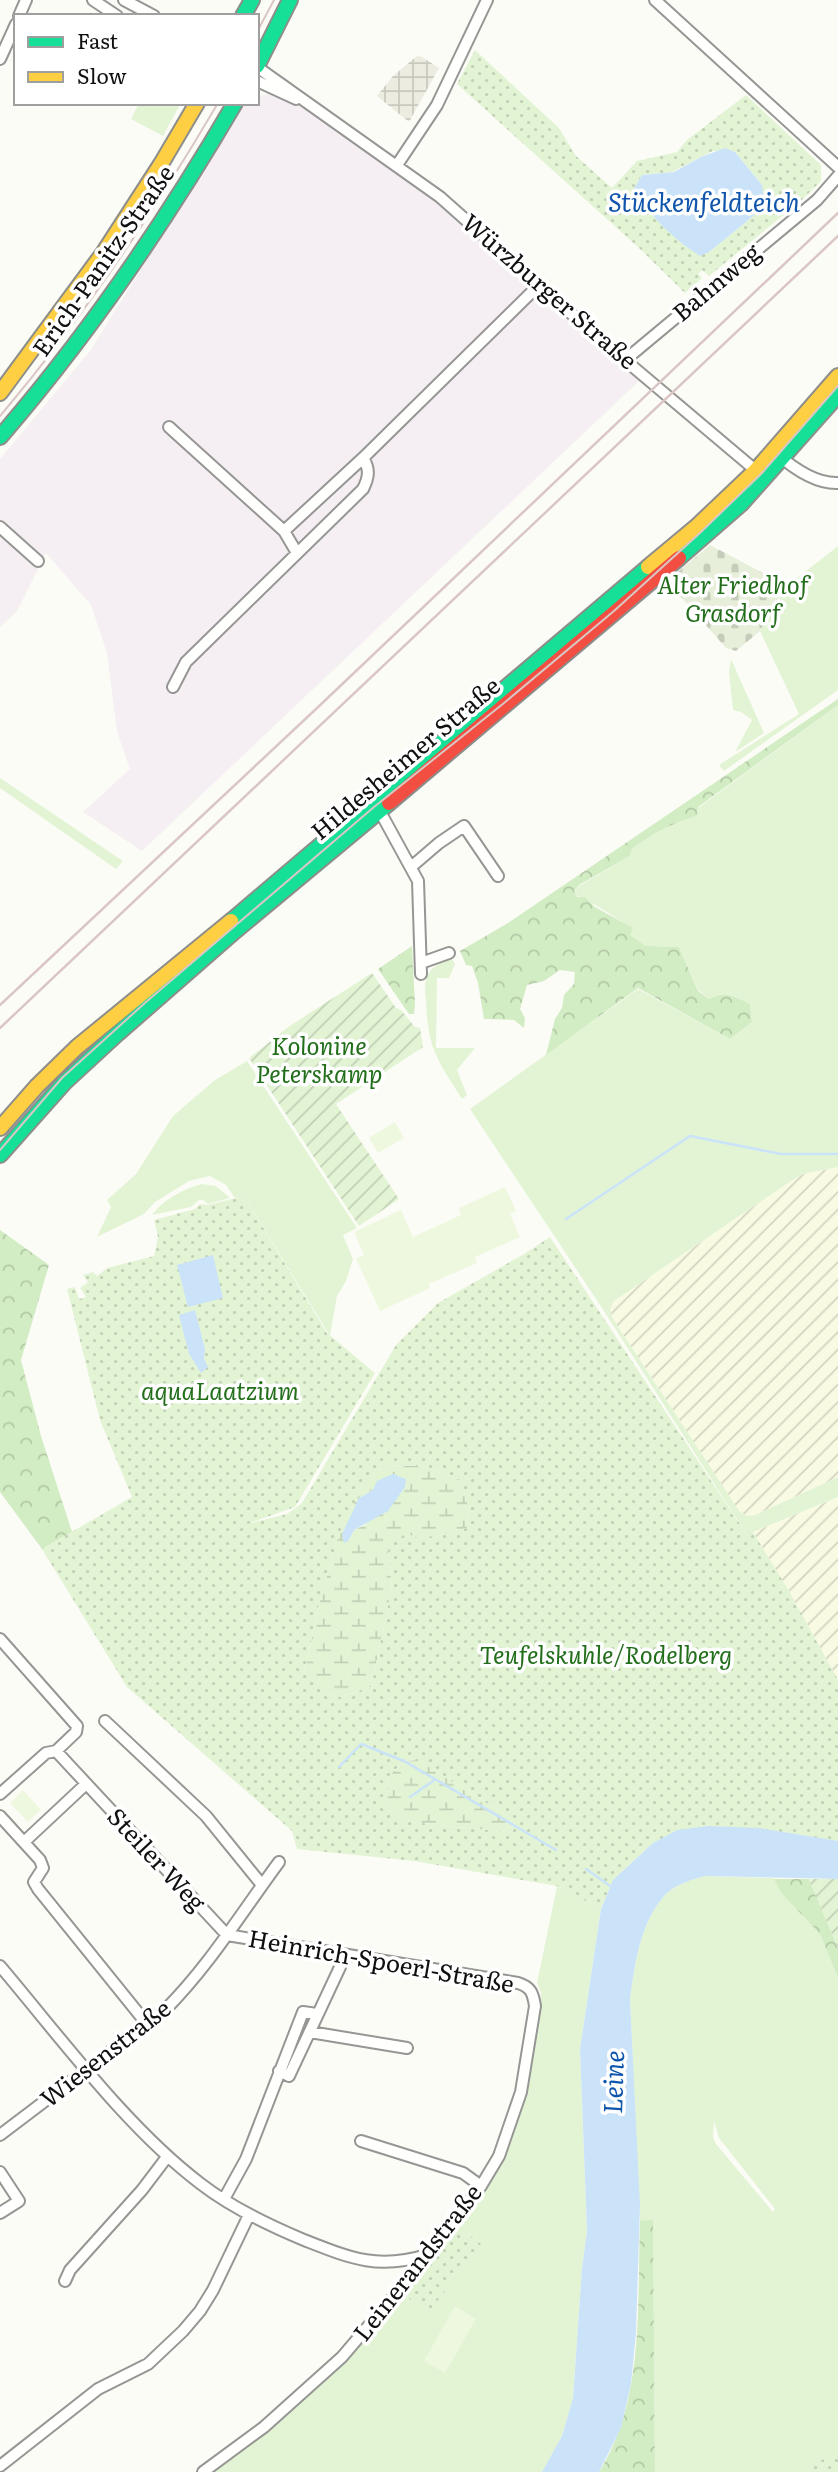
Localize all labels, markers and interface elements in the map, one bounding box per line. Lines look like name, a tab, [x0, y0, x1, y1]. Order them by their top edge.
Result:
legend	[14, 14, 259, 105]
text: Fast	[77, 24, 118, 55]
text: Slow	[77, 59, 127, 90]
street label: Erich-Panitz-Straße	[23, 157, 181, 362]
water label: Stückenfeldteich	[608, 181, 800, 220]
street label: Würzburger Straße	[455, 204, 646, 376]
street label: Bahnweg	[664, 233, 768, 328]
park label: Alter Friedhof Grasdorf	[657, 566, 812, 629]
street label: Hildesheimer Straße	[302, 667, 507, 847]
park label: Kolonine Peterskamp	[256, 1027, 382, 1090]
park label: aquaLaatzium	[141, 1372, 299, 1407]
park label: Teufelskuhle/Rodelberg	[480, 1636, 732, 1671]
street label: Steiler Weg	[101, 1799, 215, 1918]
street label: Heinrich-Spoerl-Straße	[246, 1919, 517, 2000]
street label: Wiesenstraße	[32, 1990, 177, 2114]
water label: Leine	[591, 2050, 632, 2114]
street label: Leinerandstraße	[343, 2175, 489, 2347]

